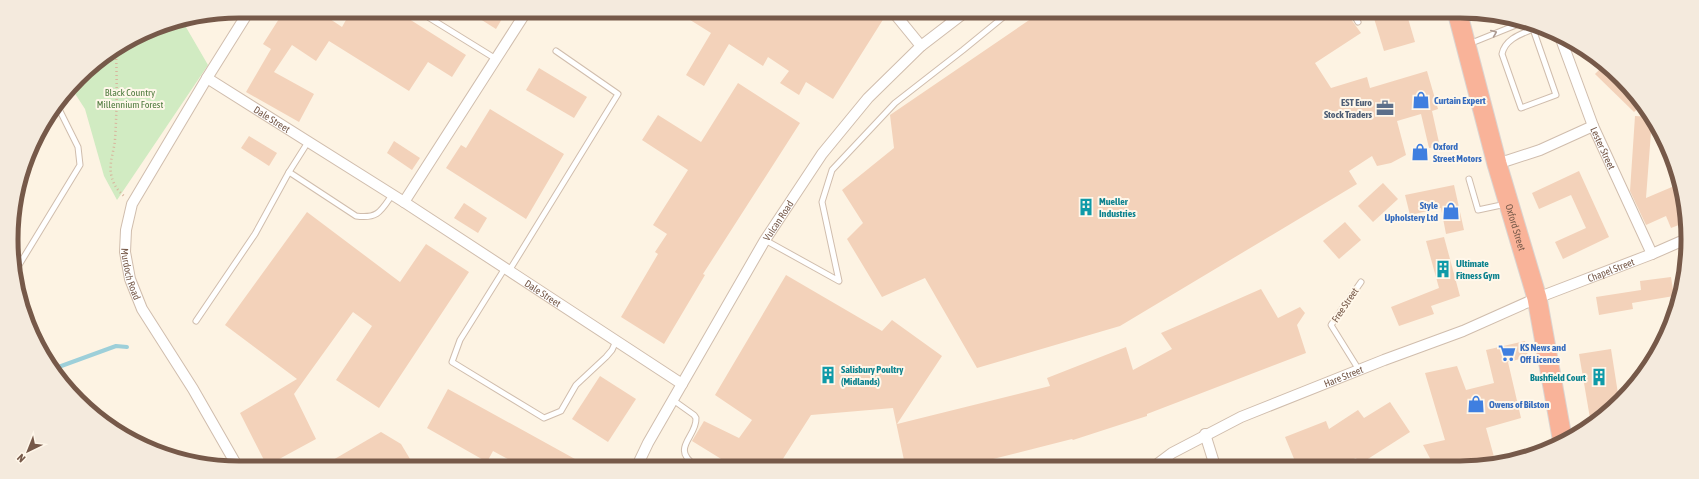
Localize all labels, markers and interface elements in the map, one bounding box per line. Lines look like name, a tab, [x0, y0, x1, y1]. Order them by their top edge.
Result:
one-way arrow	[1490, 30, 1497, 38]
park label: Black Country Millennium Forest	[97, 87, 163, 110]
shop icon: Curtain Expert	[1411, 90, 1431, 110]
place label: Curtain Expert	[1434, 95, 1486, 106]
place label: EST Euro Stock Traders	[1324, 97, 1372, 120]
office icon: EST Euro Stock Traders	[1375, 98, 1395, 118]
street label: Dale Street	[252, 103, 292, 135]
street label: Lester Street	[1589, 125, 1618, 171]
place label: Oxford Street Motors	[1433, 141, 1482, 164]
shop icon: Oxford Street Motors	[1410, 142, 1430, 162]
place label: Mueller Industries	[1099, 196, 1136, 219]
building icon: Mueller Industries	[1076, 197, 1096, 217]
street label: Vulcan Road	[761, 198, 795, 243]
place label: Style Upholstery Ltd	[1384, 200, 1438, 223]
shop icon: Style Upholstery Ltd	[1441, 201, 1461, 221]
street label: Oxford Street	[1504, 202, 1528, 252]
street label: Murdoch Road	[119, 248, 143, 301]
street label: Chapel Street	[1586, 256, 1636, 284]
place label: Ultimate Fitness Gym	[1456, 258, 1500, 281]
building icon: Ultimate Fitness Gym	[1433, 259, 1453, 279]
street label: Dale Street	[523, 277, 563, 309]
street label: Free Street	[1330, 286, 1361, 324]
place label: KS News and Off Licence	[1520, 342, 1566, 365]
supermarket icon: KS News and Off Licence	[1497, 343, 1517, 363]
street label: Hare Street	[1322, 363, 1365, 389]
place label: Salisbury Poultry (Midlands)	[841, 364, 904, 387]
building icon: Salisbury Poultry (Midlands)	[818, 365, 838, 385]
building icon: Bushfield Court	[1589, 367, 1609, 387]
place label: Bushfield Court	[1530, 372, 1586, 383]
shop icon: Owens of Bilston	[1466, 394, 1486, 414]
place label: Owens of Bilston	[1489, 399, 1550, 410]
north arrow	[8, 431, 48, 471]
text: N	[15, 452, 28, 465]

